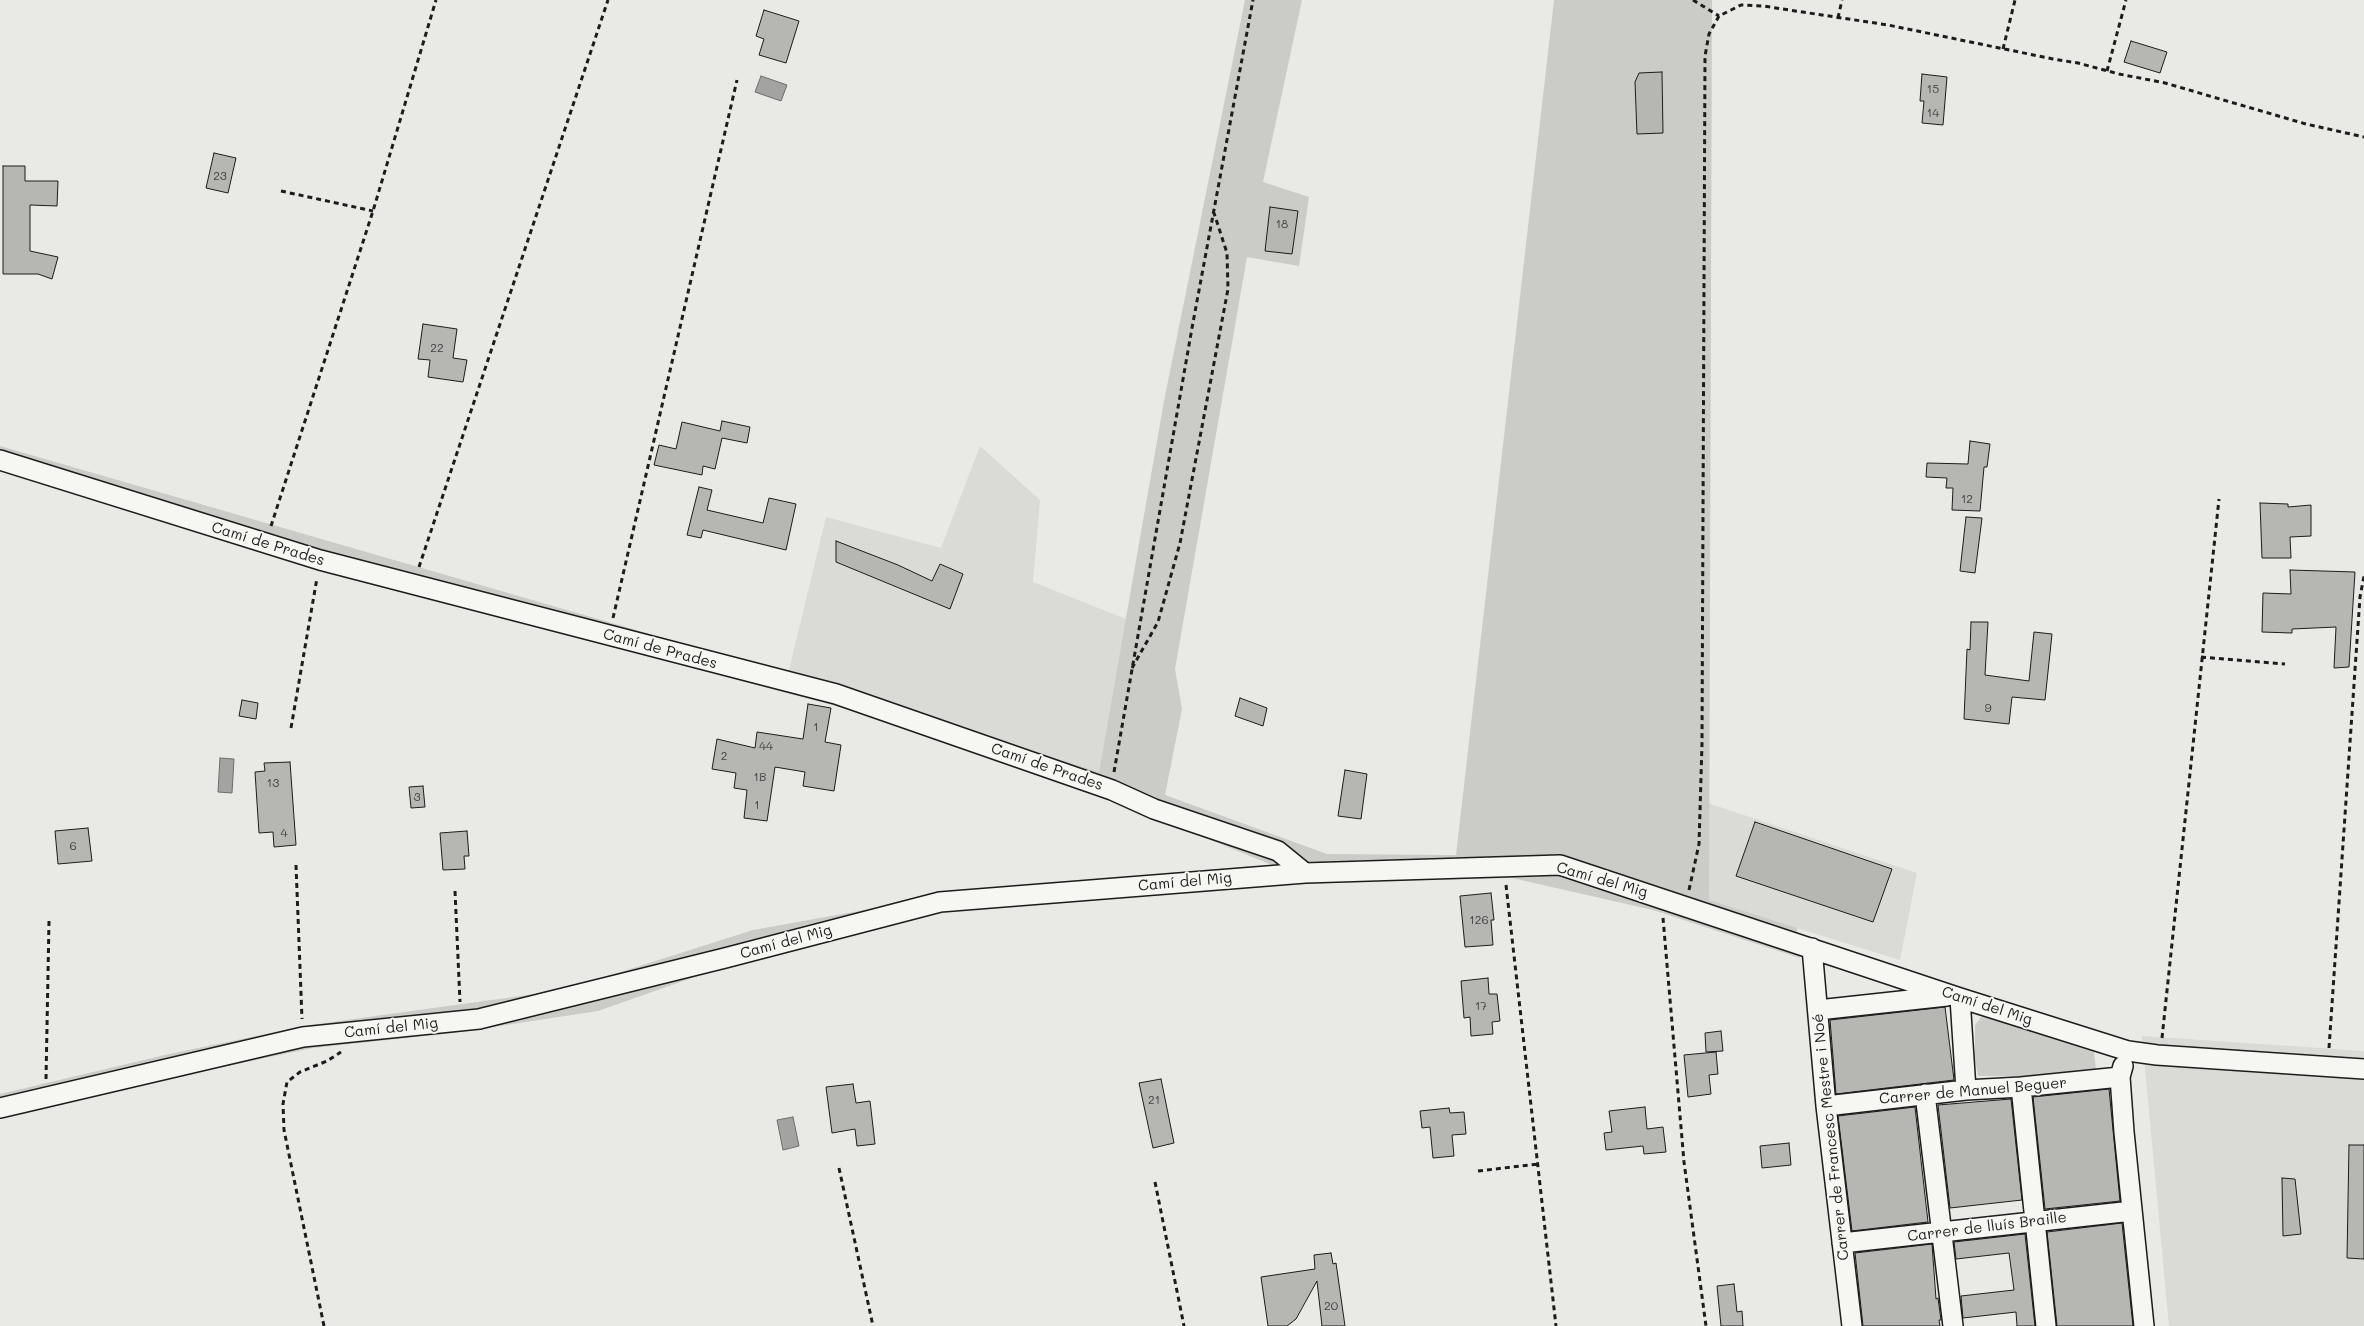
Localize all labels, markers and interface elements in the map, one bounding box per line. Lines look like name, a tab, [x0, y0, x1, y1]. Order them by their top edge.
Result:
house number: 15	[1927, 82, 1939, 96]
house number: 14	[1927, 106, 1939, 120]
house number: 23	[213, 169, 227, 183]
house number: 18	[1276, 217, 1288, 231]
house number: 22	[430, 341, 444, 355]
house number: 12	[1961, 492, 1973, 506]
street label: Camí de Prades	[209, 518, 327, 570]
street label: Camí de Prades	[601, 625, 719, 673]
house number: 9	[1984, 701, 1992, 715]
house number: 1	[813, 720, 819, 734]
house number: 44	[759, 739, 773, 753]
street label: Camí de Prades	[989, 739, 1105, 795]
house number: 2	[721, 749, 727, 763]
house number: 1B	[754, 770, 766, 784]
house number: 13	[267, 776, 279, 790]
house number: 3	[413, 790, 421, 804]
house number: 1	[754, 798, 760, 812]
house number: 4	[280, 826, 288, 840]
house number: 6	[69, 839, 77, 853]
street label: Camí del Mig	[1554, 858, 1650, 902]
street label: Camí del Mig	[1137, 869, 1233, 895]
house number: 126	[1469, 913, 1489, 927]
street label: Camí del Mig	[738, 921, 834, 963]
street label: Camí del Mig	[1939, 983, 2035, 1029]
house number: 17	[1475, 999, 1487, 1013]
street label: Carrer de Francesc Mestre i Noé	[1809, 1013, 1853, 1261]
street label: Camí del Mig	[343, 1014, 439, 1042]
street label: Carrer de Manuel Beguer	[1878, 1074, 2068, 1108]
house number: 21	[1148, 1093, 1160, 1107]
street label: Carrer de lluís Braille	[1906, 1208, 2068, 1246]
house number: 20	[1324, 1299, 1338, 1313]

